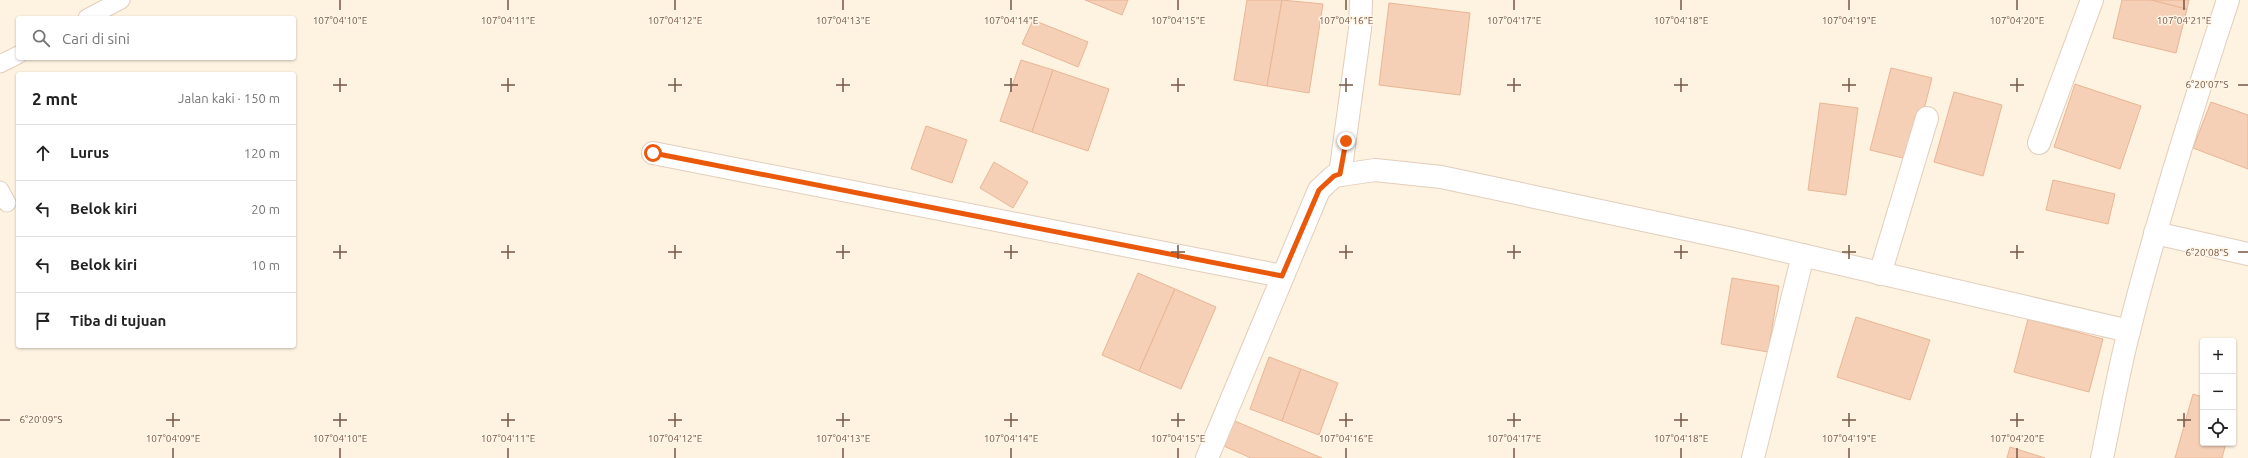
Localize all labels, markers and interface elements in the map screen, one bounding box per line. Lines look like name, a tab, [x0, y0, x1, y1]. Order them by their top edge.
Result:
text: 107°04'10"E	[313, 15, 368, 26]
text: 107°04'11"E	[481, 15, 536, 26]
text: 107°04'12"E	[648, 15, 703, 26]
text: 107°04'13"E	[816, 15, 871, 26]
text: 107°04'14"E	[984, 15, 1039, 26]
text: 107°04'15"E	[1151, 15, 1206, 26]
text: 107°04'16"E	[1319, 15, 1374, 26]
text: 107°04'17"E	[1487, 15, 1542, 26]
text: 107°04'18"E	[1654, 15, 1709, 26]
text: 107°04'19"E	[1822, 15, 1877, 26]
text: 107°04'20"E	[1990, 15, 2045, 26]
text: 107°04'21"E	[2157, 15, 2212, 26]
search box	[16, 16, 296, 60]
icon: search	[30, 27, 52, 49]
text: Cari di sini	[62, 30, 130, 47]
text: 6°20'07"S	[2185, 79, 2229, 90]
text: 2 mnt	[32, 89, 78, 108]
text: Jalan kaki · 150 m	[178, 91, 280, 105]
route end	[1337, 132, 1355, 150]
icon: ahead	[32, 142, 54, 164]
text: Lurus	[70, 144, 109, 161]
route start	[644, 144, 662, 162]
text: 120 m	[244, 146, 280, 160]
icon: left	[32, 198, 54, 220]
text: Belok kiri	[70, 200, 137, 217]
text: 20 m	[251, 202, 280, 216]
text: 6°20'08"S	[2185, 247, 2229, 258]
icon: left	[32, 254, 54, 276]
text: Belok kiri	[70, 256, 137, 273]
text: 10 m	[251, 258, 280, 272]
icon: arrive	[32, 310, 54, 332]
text: Tiba di tujuan	[70, 312, 166, 329]
map controls	[2200, 338, 2236, 446]
button: +	[2200, 338, 2236, 374]
button: −	[2200, 374, 2236, 410]
button: locate	[2200, 410, 2236, 446]
text: 6°20'09"S	[19, 414, 63, 425]
text: 107°04'09"E	[146, 433, 201, 444]
text: 107°04'10"E	[313, 433, 368, 444]
text: 107°04'11"E	[481, 433, 536, 444]
text: 107°04'12"E	[648, 433, 703, 444]
text: 107°04'13"E	[816, 433, 871, 444]
text: 107°04'14"E	[984, 433, 1039, 444]
text: 107°04'15"E	[1151, 433, 1206, 444]
text: 107°04'16"E	[1319, 433, 1374, 444]
text: 107°04'17"E	[1487, 433, 1542, 444]
text: 107°04'18"E	[1654, 433, 1709, 444]
text: 107°04'19"E	[1822, 433, 1877, 444]
text: 107°04'20"E	[1990, 433, 2045, 444]

